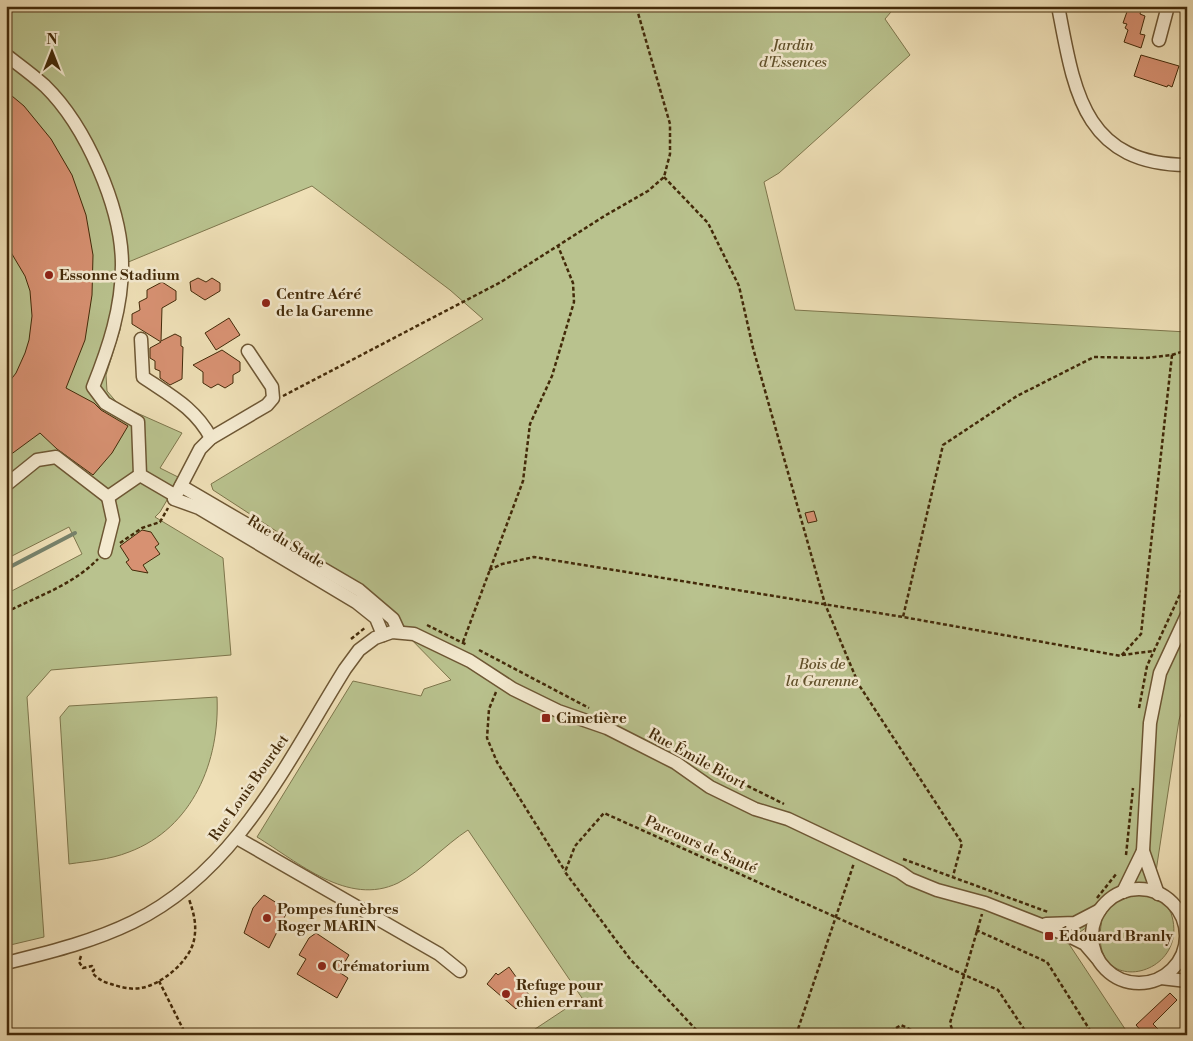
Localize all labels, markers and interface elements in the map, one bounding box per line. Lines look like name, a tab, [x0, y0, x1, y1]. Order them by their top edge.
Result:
north arrow	[28, 28, 78, 78]
text: N	[46, 31, 58, 49]
park label: Jardin d'Essences	[759, 36, 827, 72]
place label: Essonne Stadium	[59, 266, 180, 285]
marker: Essonne Stadium	[43, 269, 55, 281]
place label: Centre Aéré de la Garenne	[276, 285, 373, 321]
marker: Centre Aéré de la Garenne	[260, 297, 272, 309]
street label: Rue du Stade	[244, 511, 328, 573]
park label: Bois de la Garenne	[786, 655, 858, 691]
place label: Cimetière	[556, 709, 627, 728]
marker: Cimetière	[540, 712, 552, 724]
street label: Rue Émile Biort	[645, 723, 750, 794]
street label: Rue Louis Bourdet	[205, 730, 293, 845]
street label: Parcours de Santé	[642, 812, 760, 878]
place label: Pompes funèbres Roger MARIN	[277, 900, 398, 936]
marker: Pompes funèbres Roger MARIN	[261, 912, 273, 924]
place label: Édouard Branly	[1059, 926, 1173, 946]
marker: Édouard Branly	[1043, 930, 1055, 942]
place label: Crématorium	[332, 957, 430, 976]
marker: Crématorium	[316, 960, 328, 972]
place label: Refuge pour chien errant	[516, 976, 604, 1012]
marker: Refuge pour chien errant	[500, 988, 512, 1000]

